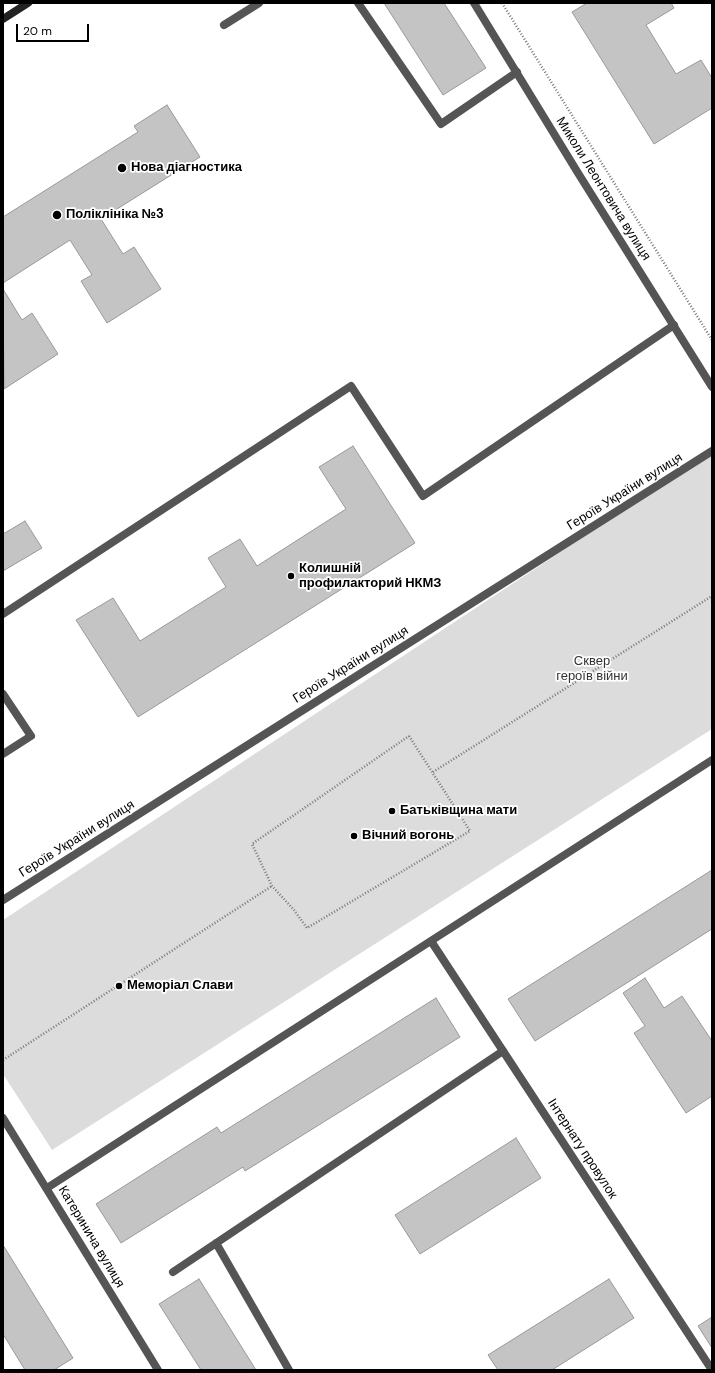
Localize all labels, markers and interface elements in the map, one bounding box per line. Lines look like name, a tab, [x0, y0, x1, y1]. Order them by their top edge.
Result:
scale bar	[18, 16, 91, 42]
text: 20 m	[23, 23, 52, 39]
street label: Миколи Леонтовича вулиця	[552, 114, 654, 264]
place label: Нова діагностика	[131, 160, 242, 176]
marker: Нова діагностика	[116, 162, 128, 174]
place label: Поліклініка №3	[66, 207, 164, 223]
marker: Поліклініка №3	[51, 209, 63, 221]
street label: Героїв України вулиця	[564, 450, 686, 534]
place label: Колишній профилакторий НКМЗ	[299, 561, 442, 592]
marker: Колишній профилакторий НКМЗ	[286, 571, 296, 581]
street label: Героїв України вулиця	[290, 623, 412, 707]
park label: Сквер героїв війни	[556, 654, 628, 685]
street label: Героїв України вулиця	[16, 797, 138, 881]
place label: Батьківщина мати	[400, 803, 517, 819]
marker: Батьківщина мати	[387, 806, 397, 816]
place label: Вічний вогонь	[362, 828, 454, 844]
marker: Вічний вогонь	[349, 831, 359, 841]
place label: Меморіал Слави	[127, 978, 233, 994]
marker: Меморіал Слави	[114, 981, 124, 991]
street label: Інтернату провулок	[544, 1096, 620, 1202]
street label: Катеринича вулиця	[54, 1183, 128, 1291]

